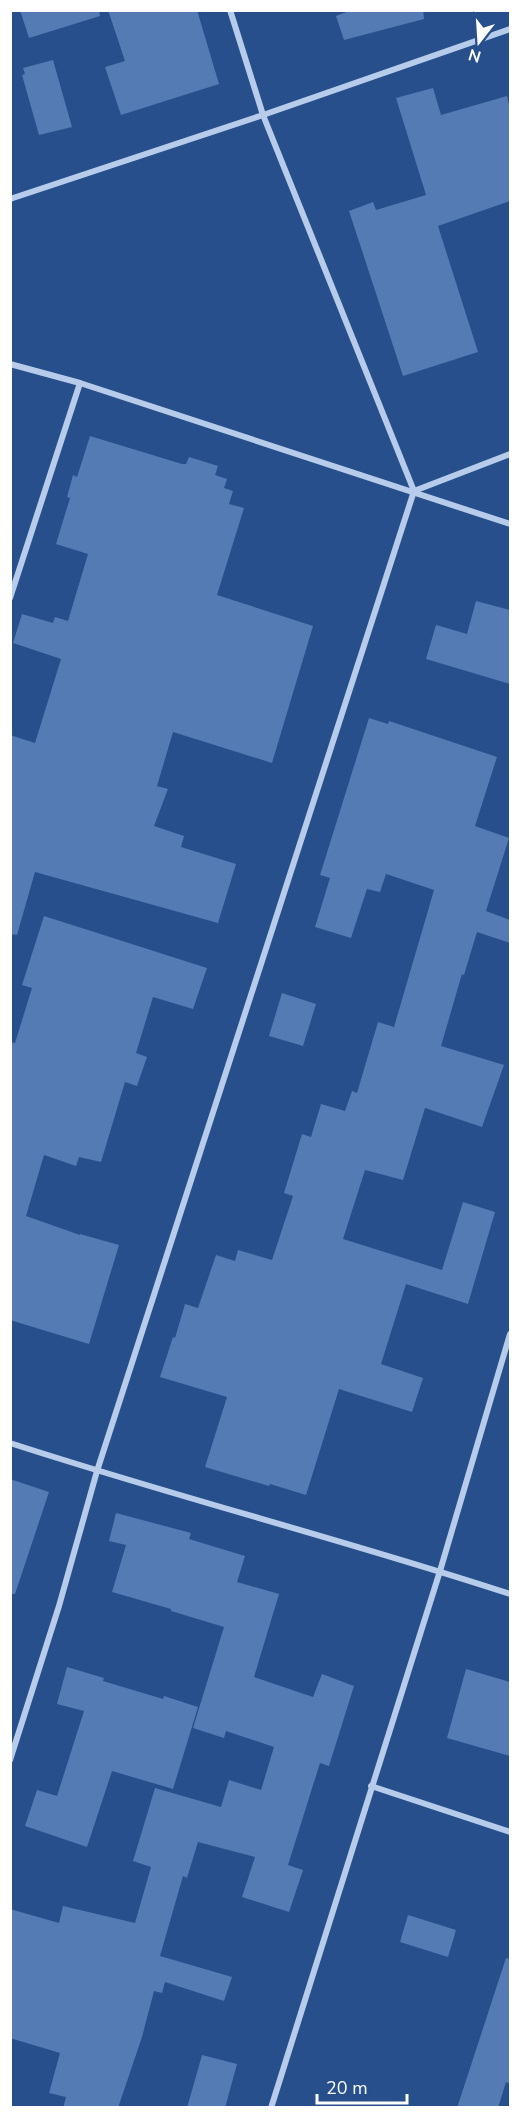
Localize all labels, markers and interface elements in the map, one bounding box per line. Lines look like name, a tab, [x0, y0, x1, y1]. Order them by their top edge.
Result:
north arrow	[449, 12, 509, 72]
text: N	[466, 43, 484, 68]
scale bar	[317, 2067, 407, 2105]
text: 20 m	[326, 2076, 368, 2100]

